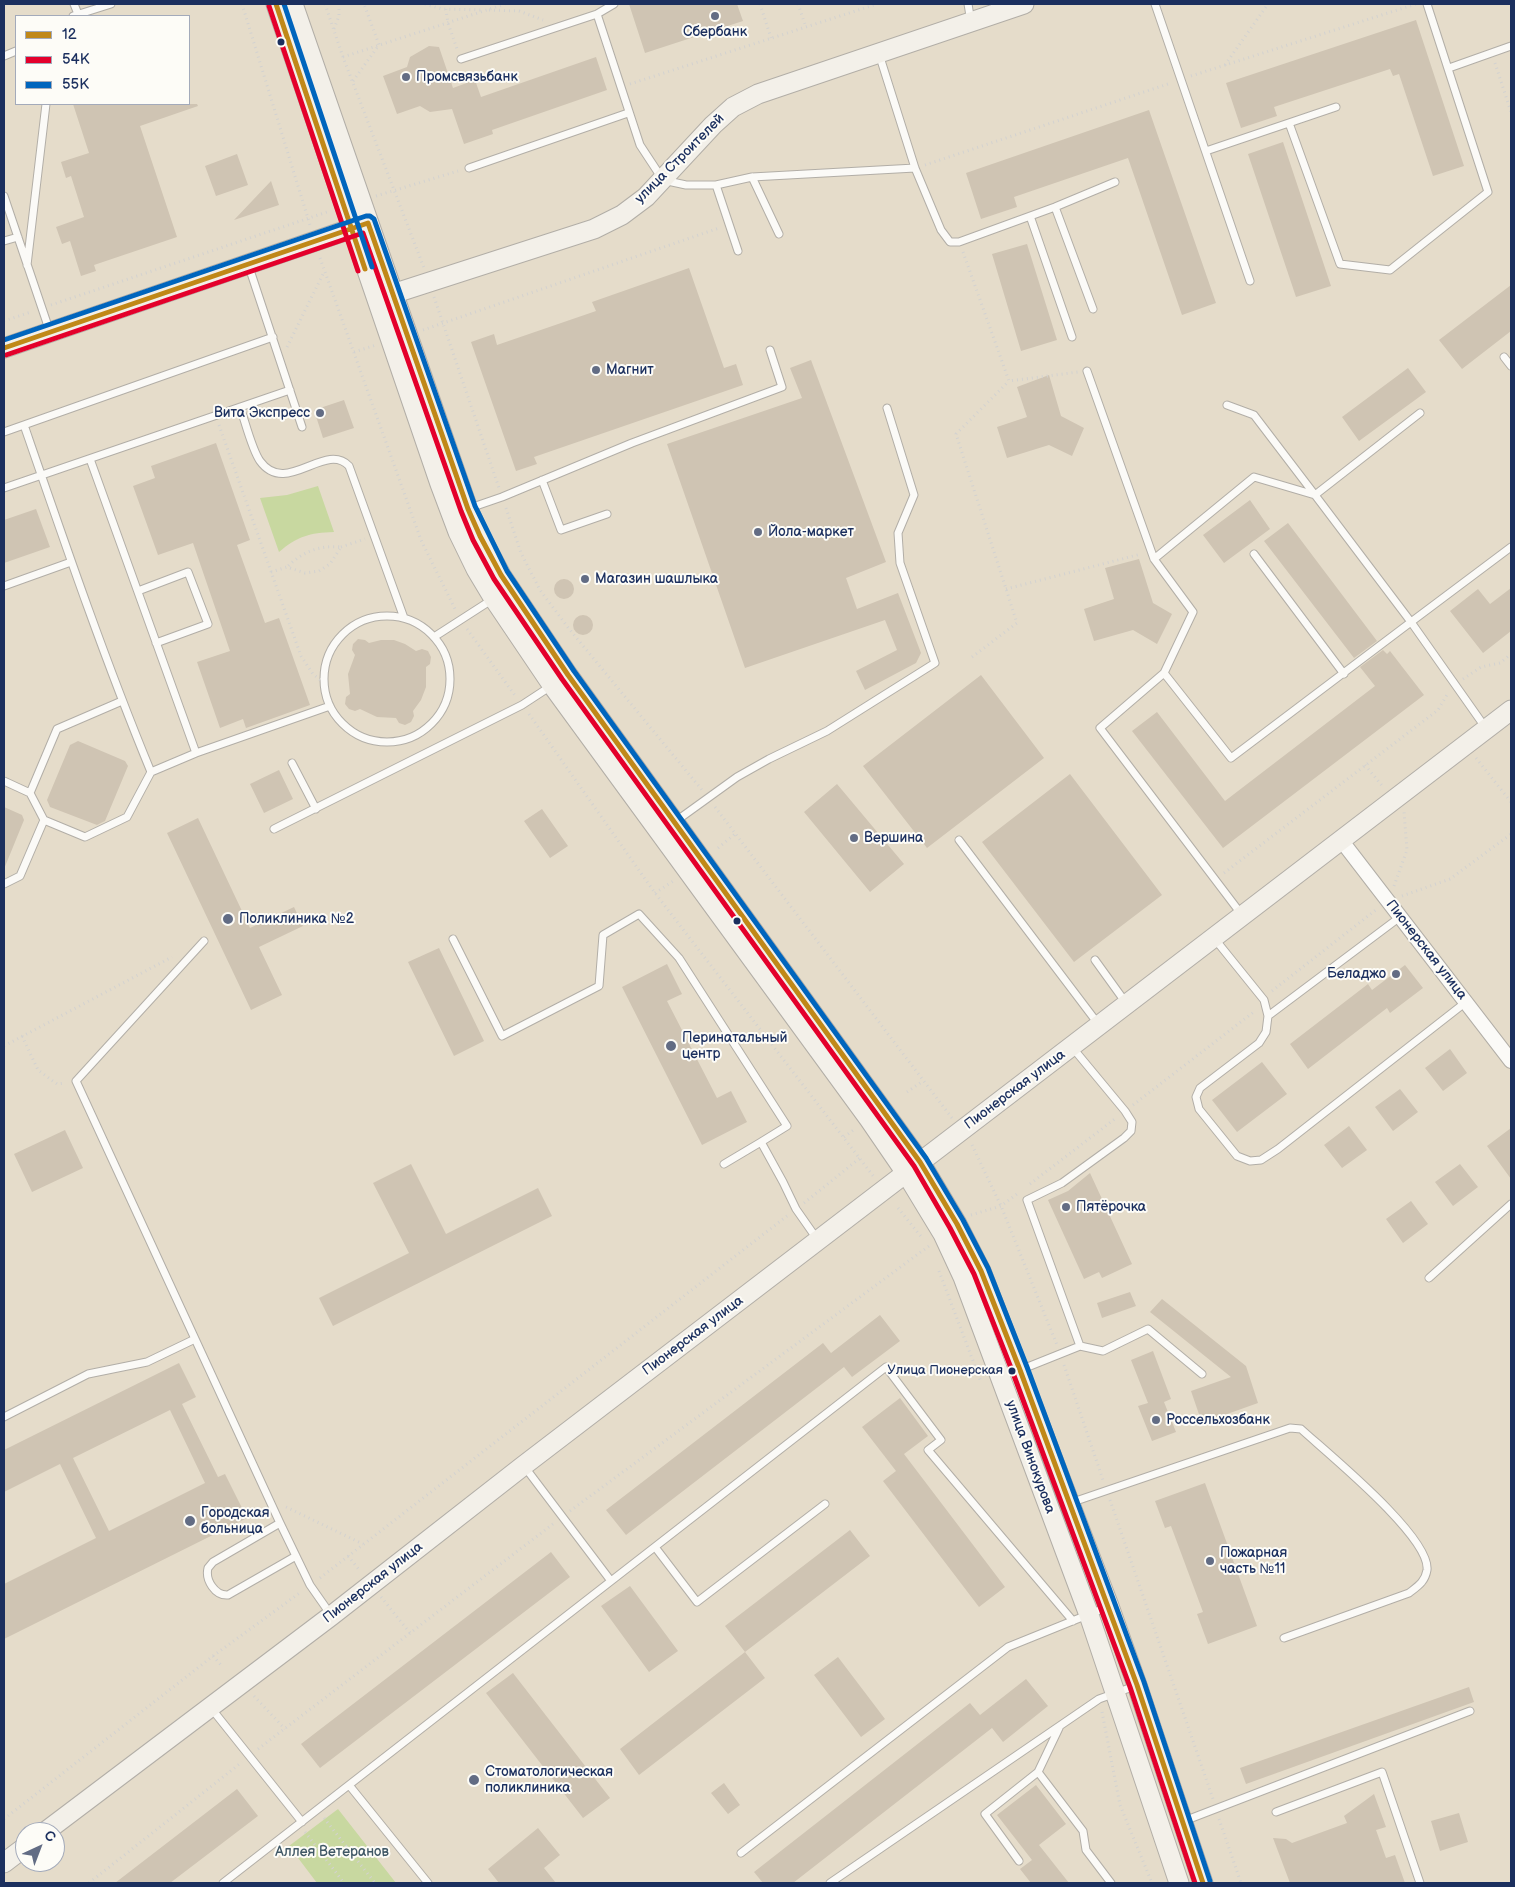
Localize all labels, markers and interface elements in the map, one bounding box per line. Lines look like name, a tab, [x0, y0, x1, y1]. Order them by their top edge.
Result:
marker: Сбербанк	[709, 10, 721, 22]
legend	[15, 15, 190, 105]
place label: Сбербанк	[683, 24, 747, 40]
text: 12	[62, 25, 77, 44]
unlabelled marker	[276, 37, 286, 47]
text: 54К	[62, 50, 89, 69]
place label: Промсвязьбанк	[416, 69, 518, 85]
marker: Промсвязьбанк	[400, 71, 412, 83]
text: 55К	[62, 75, 89, 94]
street label: улица Строителей	[632, 111, 728, 207]
place label: Магнит	[606, 362, 654, 378]
marker: Магнит	[590, 364, 602, 376]
place label: Вита Экспресс	[214, 405, 310, 421]
marker: Вита Экспресс	[314, 407, 326, 419]
place label: Йола-маркет	[768, 524, 854, 540]
marker: Йола-маркет	[752, 526, 764, 538]
place label: Магазин шашлыка	[595, 571, 718, 587]
marker: Магазин шашлыка	[579, 573, 591, 585]
place label: Вершина	[864, 830, 923, 846]
marker: Вершина	[848, 832, 860, 844]
street label: Пионерская улица	[1382, 897, 1470, 1003]
place label: Поликлиника №2	[239, 911, 354, 927]
marker: Поликлиника №2	[221, 912, 235, 926]
unlabelled marker	[732, 916, 742, 926]
place label: Беладжо	[1327, 966, 1386, 982]
marker: Беладжо	[1390, 968, 1402, 980]
place label: Перинатальный центр	[682, 1030, 788, 1062]
marker: Перинатальный центр	[664, 1039, 678, 1053]
street label: Пионерская улица	[961, 1047, 1069, 1133]
place label: Пятёрочка	[1076, 1199, 1146, 1215]
marker: Пятёрочка	[1060, 1201, 1072, 1213]
street label: Пионерская улица	[639, 1293, 747, 1379]
place label: Улица Пионерская	[887, 1363, 1003, 1379]
marker: Улица Пионерская	[1007, 1366, 1017, 1376]
street label: улица Винокурова	[1002, 1398, 1058, 1516]
place label: Россельхозбанк	[1166, 1412, 1270, 1428]
marker: Россельхозбанк	[1150, 1414, 1162, 1426]
place label: Городская больница	[201, 1505, 269, 1538]
marker: Городская больница	[183, 1514, 197, 1528]
street label: Пионерская улица	[320, 1539, 426, 1627]
place label: Пожарная часть №11	[1220, 1545, 1287, 1578]
marker: Пожарная часть №11	[1204, 1555, 1216, 1567]
place label: Cтоматологическая поликлиника	[485, 1764, 613, 1796]
marker: Cтоматологическая поликлиника	[467, 1773, 481, 1787]
north arrow	[15, 1822, 65, 1872]
text: С	[41, 1827, 59, 1846]
park label: Аллея Ветеранов	[275, 1844, 389, 1860]

